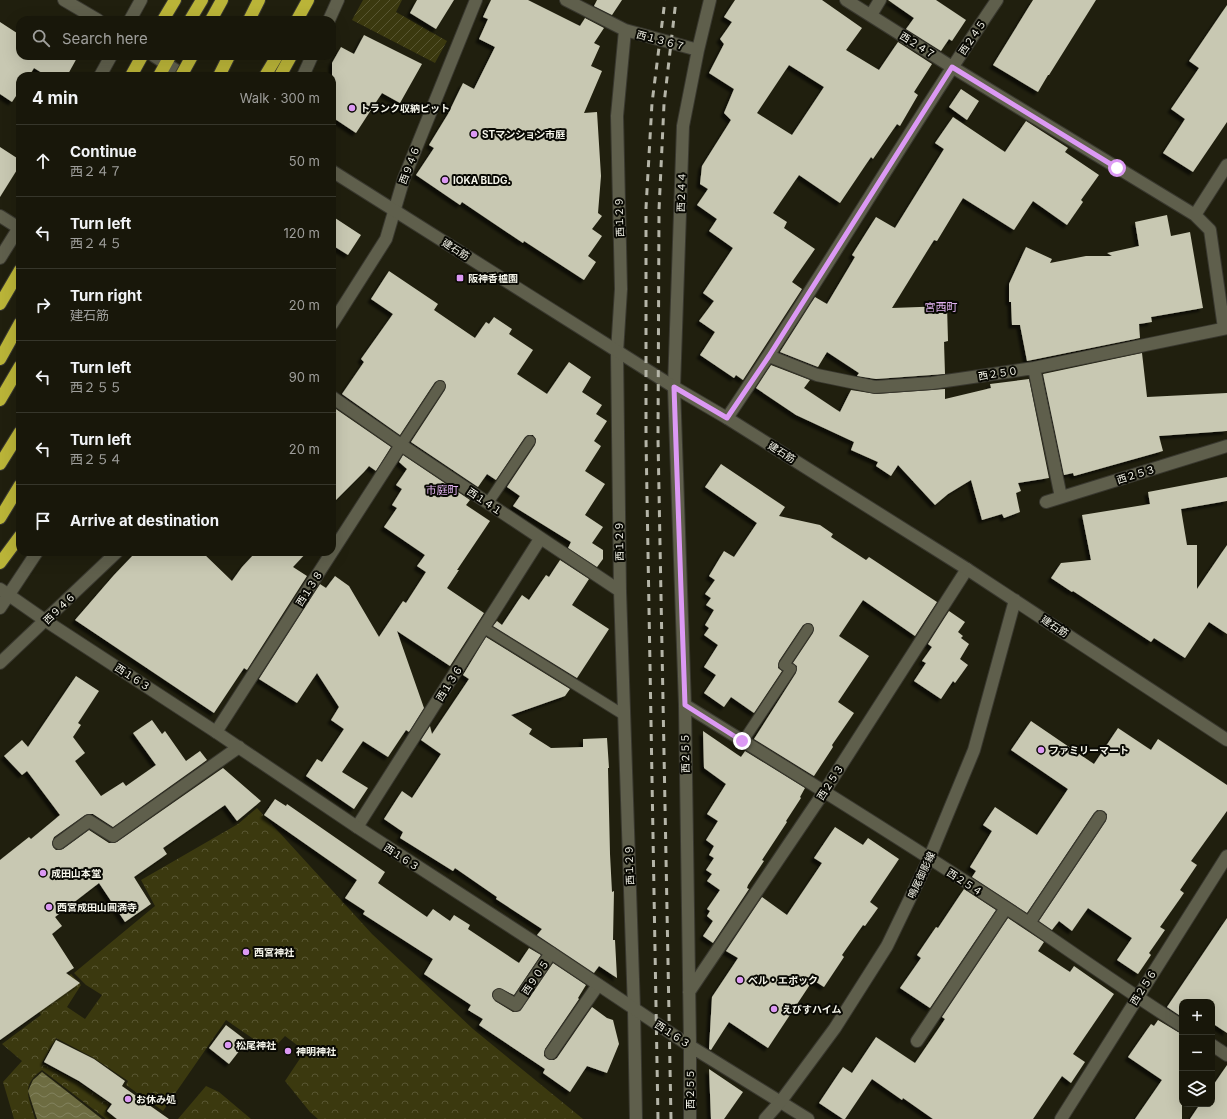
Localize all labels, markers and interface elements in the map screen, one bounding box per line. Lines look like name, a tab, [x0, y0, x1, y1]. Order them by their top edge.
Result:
search box	[16, 16, 336, 60]
street label: 西２４５	[956, 17, 988, 57]
icon: search	[30, 27, 52, 49]
street label: 西１３６７	[635, 28, 687, 52]
text: Search here	[62, 29, 148, 48]
street label: 西２４７	[898, 29, 938, 61]
text: 4 min	[32, 88, 78, 108]
text: Walk · 300 m	[240, 90, 320, 106]
place label: トランク収納ピット	[360, 102, 450, 114]
marker: トランク収納ピット	[347, 103, 357, 113]
place label: STマンション市庭	[482, 128, 565, 140]
marker: STマンション市庭	[469, 129, 479, 139]
text: Continue	[70, 142, 137, 161]
street label: 西９４６	[396, 144, 422, 186]
icon: ahead	[32, 150, 54, 172]
text: 50 m	[289, 153, 320, 169]
route start	[1108, 159, 1126, 177]
text: 西２４７	[70, 163, 122, 179]
street label: 西２４４	[674, 172, 688, 212]
place label: IOKA BLDG.	[453, 174, 511, 186]
marker: IOKA BLDG.	[440, 175, 450, 185]
street label: 西１２９	[612, 197, 626, 237]
text: Turn left	[70, 214, 131, 233]
icon: left	[32, 222, 54, 244]
text: 120 m	[284, 225, 320, 241]
text: 西２４５	[70, 235, 122, 251]
street label: 建石筋	[440, 236, 472, 262]
place label: 阪神香櫨園	[468, 272, 518, 284]
marker: 阪神香櫨園	[455, 273, 465, 283]
text: Turn right	[70, 286, 142, 305]
icon: right	[32, 294, 54, 316]
text: 20 m	[289, 297, 320, 313]
district label: 宮西町	[925, 300, 958, 314]
text: 建石筋	[70, 307, 109, 323]
text: Turn left	[70, 358, 131, 377]
street label: 西２５０	[977, 364, 1019, 382]
icon: left	[32, 366, 54, 388]
text: 90 m	[289, 369, 320, 385]
text: 西２５５	[70, 379, 122, 395]
text: Turn left	[70, 430, 131, 449]
icon: left	[32, 438, 54, 460]
street label: 建石筋	[766, 439, 798, 465]
text: 20 m	[289, 441, 320, 457]
text: 西２５４	[70, 451, 122, 467]
street label: 西２５３	[1115, 462, 1157, 486]
district label: 市庭町	[426, 483, 459, 497]
street label: 西１４１	[465, 485, 505, 517]
icon: arrive	[32, 510, 54, 532]
text: Arrive at destination	[70, 511, 219, 530]
street label: 西１２９	[613, 521, 625, 561]
street label: 西１３８	[293, 568, 325, 608]
street label: 西９４６	[40, 590, 78, 626]
street label: 建石筋	[1039, 613, 1071, 639]
street label: 西１６３	[113, 661, 153, 693]
street label: 西１３６	[433, 663, 465, 703]
route end	[733, 732, 751, 750]
street label: 西２５５	[679, 733, 691, 773]
place label: ファミリーマート	[1049, 744, 1129, 756]
marker: ファミリーマート	[1036, 745, 1046, 755]
street label: 西２５３	[814, 762, 846, 802]
street label: 西１６３	[382, 841, 422, 873]
street label: 西１２９	[622, 845, 636, 885]
street label: 鳴尾御影線	[905, 850, 937, 900]
street label: 西２５４	[945, 866, 985, 898]
place label: 成田山本堂	[51, 867, 101, 879]
marker: 成田山本堂	[38, 868, 48, 878]
place label: 西宮成田山圓満寺	[57, 901, 137, 913]
marker: 西宮成田山圓満寺	[44, 902, 54, 912]
place label: 西宮神社	[254, 946, 295, 958]
marker: 西宮神社	[241, 947, 251, 957]
street label: 西９０５	[519, 957, 551, 997]
street label: 西２５６	[1127, 967, 1159, 1007]
place label: ベル・エポック	[748, 974, 818, 986]
marker: ベル・エポック	[735, 975, 745, 985]
map controls	[1179, 999, 1215, 1107]
button: +	[1179, 999, 1215, 1035]
place label: えびすハイム	[782, 1003, 842, 1015]
marker: えびすハイム	[769, 1004, 779, 1014]
street label: 西１６３	[653, 1018, 693, 1050]
button: −	[1179, 1035, 1215, 1071]
place label: 松尾神社	[236, 1039, 277, 1051]
marker: 松尾神社	[223, 1040, 233, 1050]
place label: 神明神社	[296, 1045, 337, 1057]
marker: 神明神社	[283, 1046, 293, 1056]
street label: 西２５５	[684, 1069, 696, 1109]
button: layers	[1179, 1071, 1215, 1107]
place label: お休み処	[136, 1093, 176, 1105]
marker: お休み処	[123, 1094, 133, 1104]

